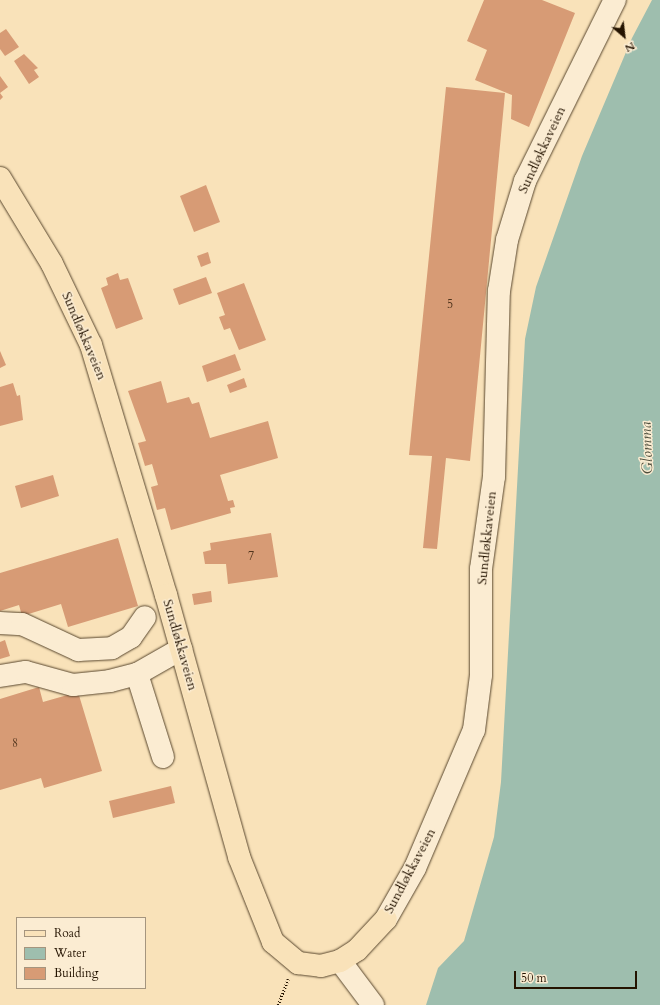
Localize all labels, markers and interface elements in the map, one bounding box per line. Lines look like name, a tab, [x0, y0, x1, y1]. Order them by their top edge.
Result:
north arrow	[604, 16, 644, 56]
text: N	[622, 38, 638, 56]
street label: Sundløkkaveien	[514, 104, 570, 196]
street label: Sundløkkaveien	[58, 289, 110, 383]
house number: 5	[447, 298, 453, 312]
water label: Glomma	[637, 421, 657, 475]
street label: Sundløkkaveien	[474, 490, 500, 586]
house number: 7	[248, 550, 254, 564]
street label: Sundløkkaveien	[159, 597, 201, 693]
house number: 8	[12, 737, 18, 751]
street label: Sundløkkaveien	[380, 825, 440, 917]
legend	[16, 917, 146, 989]
text: Road	[54, 925, 80, 941]
text: Water	[54, 945, 86, 961]
scale bar	[516, 963, 639, 989]
text: Building	[54, 965, 98, 981]
text: 50 m	[521, 970, 547, 986]

